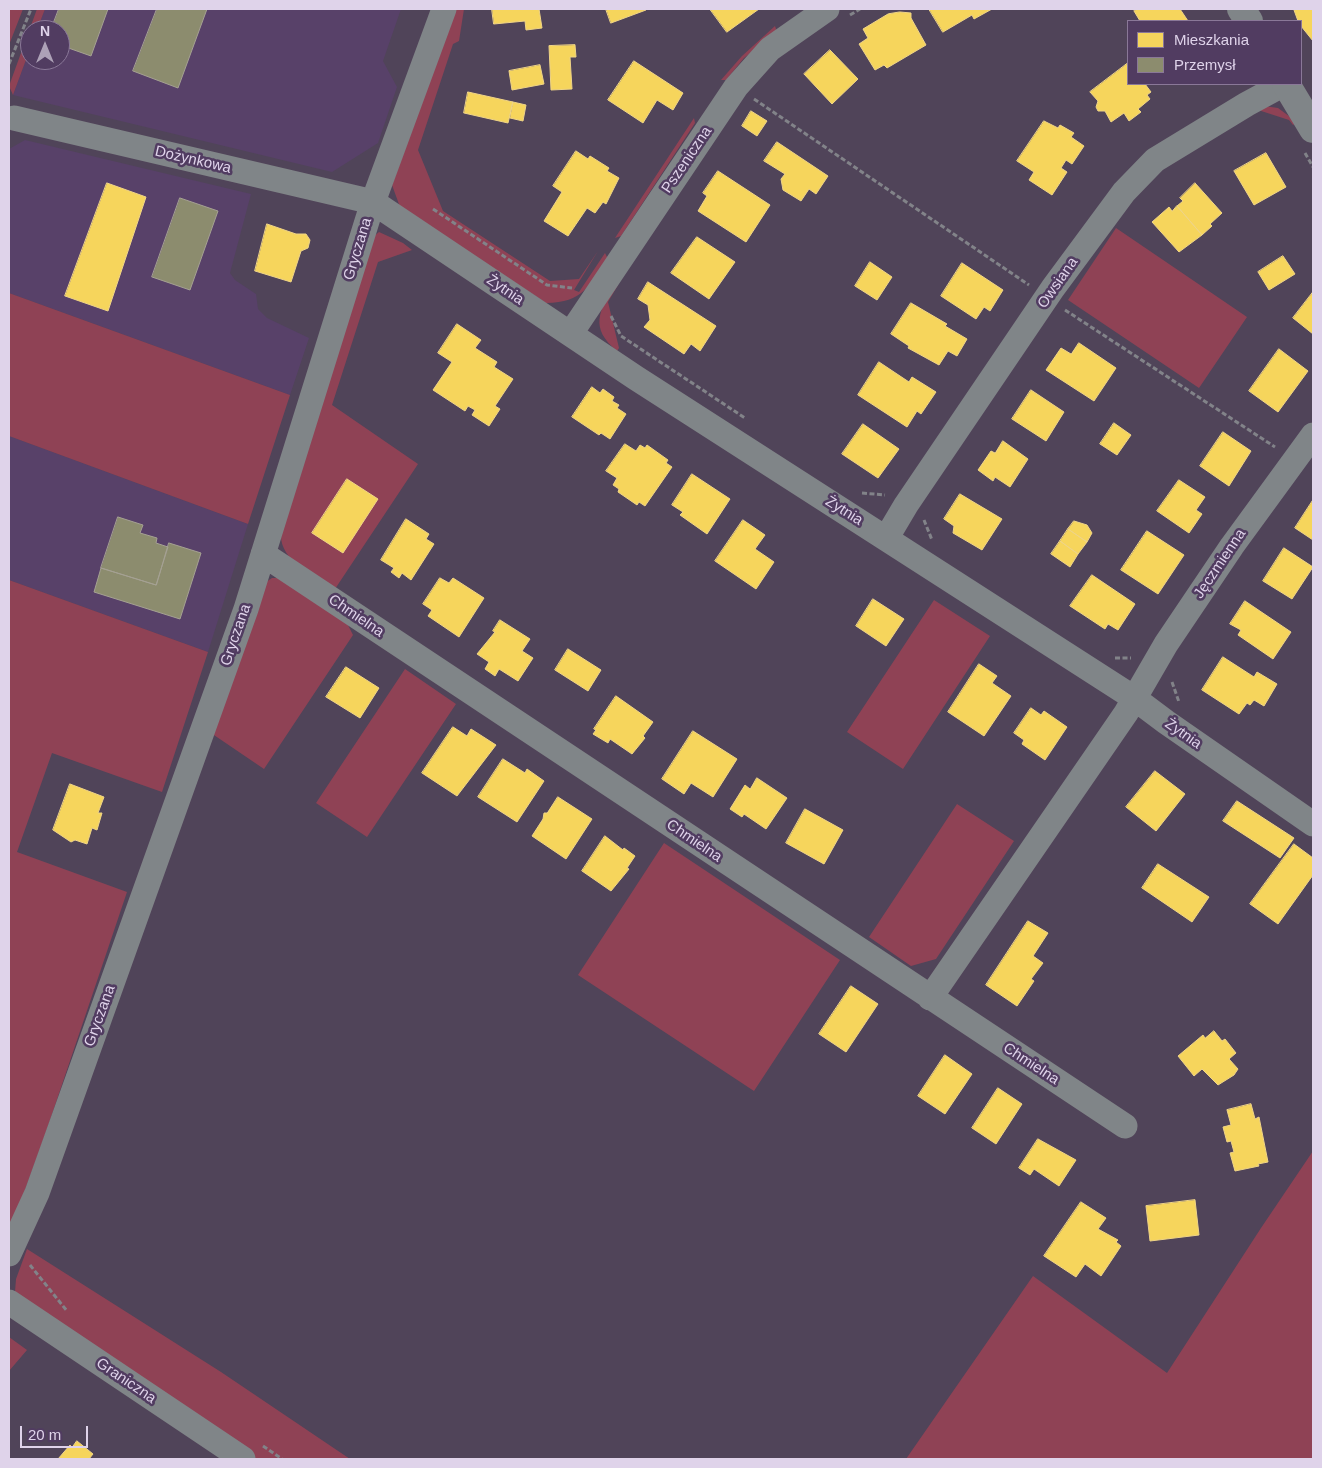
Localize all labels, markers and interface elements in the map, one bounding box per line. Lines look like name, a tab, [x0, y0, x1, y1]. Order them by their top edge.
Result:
north arrow	[20, 20, 70, 70]
legend	[1127, 20, 1302, 85]
text: N	[40, 23, 50, 39]
text: Mieszkania	[1174, 31, 1249, 48]
text: Przemysł	[1174, 56, 1236, 73]
street label: Pszeniczna	[658, 123, 716, 197]
street label: Dożynkowa	[153, 143, 233, 177]
street label: Gryczana	[340, 216, 376, 282]
street label: Owsiana	[1034, 254, 1082, 312]
street label: Żytnia	[483, 271, 527, 309]
street label: Żytnia	[822, 493, 866, 529]
street label: Jęczmienna	[1190, 526, 1250, 602]
street label: Chmielna	[325, 591, 387, 641]
street label: Gryczana	[217, 602, 255, 668]
street label: Żytnia	[1161, 715, 1205, 753]
street label: Chmielna	[663, 816, 725, 866]
street label: Gryczana	[81, 983, 119, 1049]
street label: Chmielna	[1000, 1039, 1062, 1089]
street label: Graniczna	[93, 1354, 159, 1408]
scale bar	[22, 1416, 90, 1448]
text: 20 m	[28, 1426, 61, 1443]

